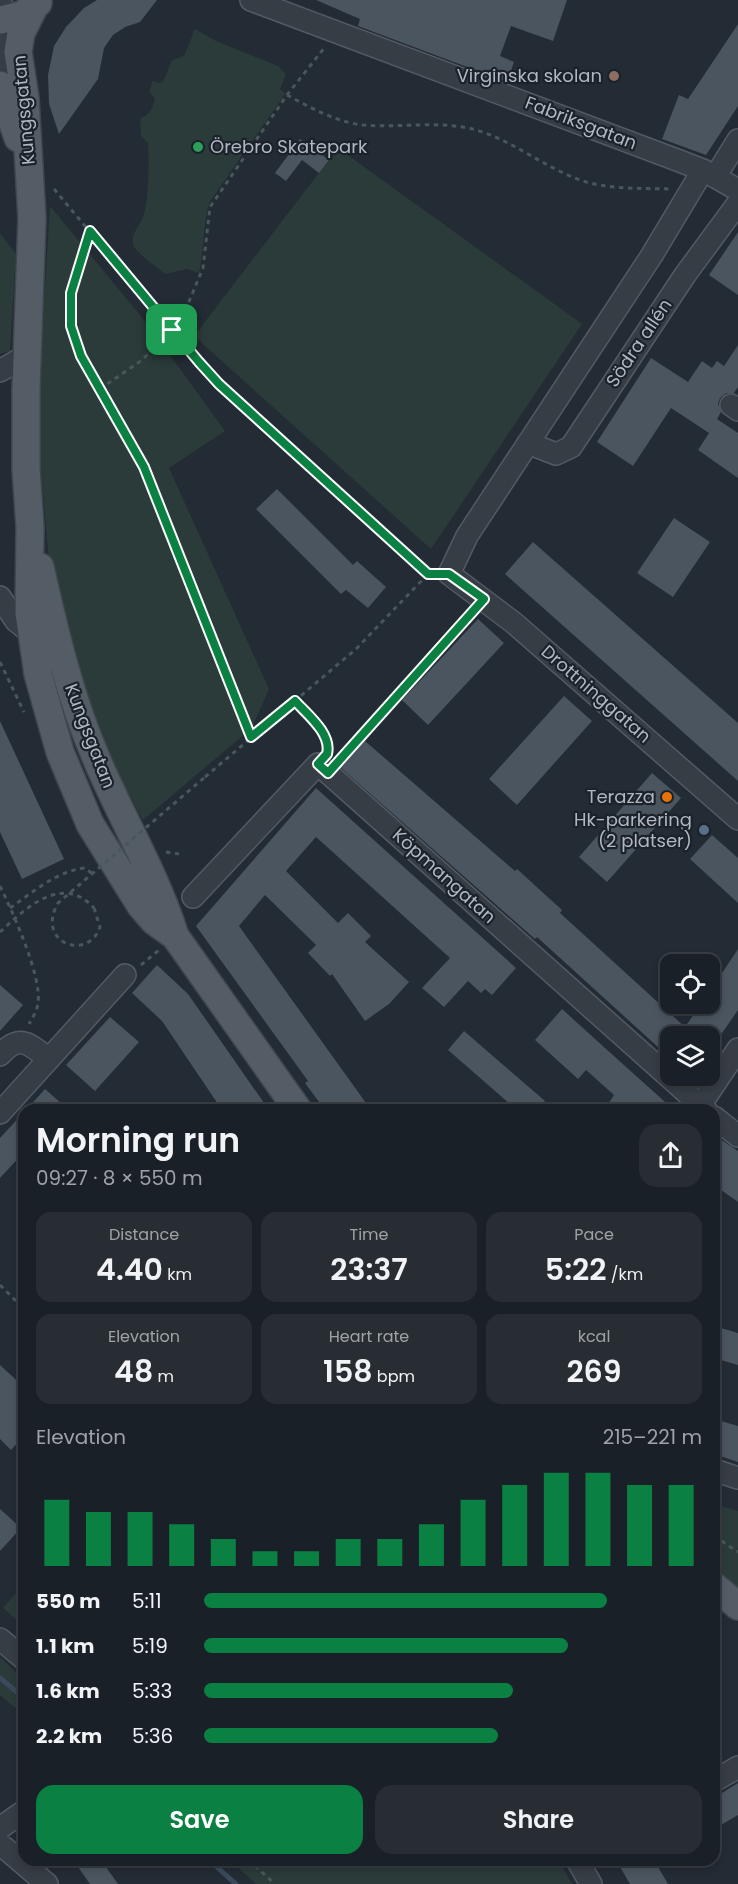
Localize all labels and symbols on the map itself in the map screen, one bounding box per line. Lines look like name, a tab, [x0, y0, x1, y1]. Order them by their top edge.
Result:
street label: Kungsgatan	[6, 54, 41, 166]
place label: Virginska skolan	[457, 63, 602, 88]
marker: Virginska skolan	[607, 69, 621, 83]
street label: Fabriksgatan	[522, 90, 641, 155]
place label: Örebro Skatepark	[210, 134, 368, 159]
marker: Örebro Skatepark	[191, 140, 205, 154]
street label: Södra allén	[600, 294, 677, 392]
pin	[146, 304, 197, 355]
street label: Drottninggatan	[536, 639, 657, 748]
street label: Kungsgatan	[59, 680, 122, 792]
place label: Terazza	[587, 784, 655, 809]
marker: Terazza	[660, 790, 674, 804]
place label: Hk-parkering (2 platser)	[574, 807, 692, 853]
street label: Köpmangatan	[387, 822, 501, 929]
marker: Hk-parkering (2 platser)	[697, 823, 711, 837]

